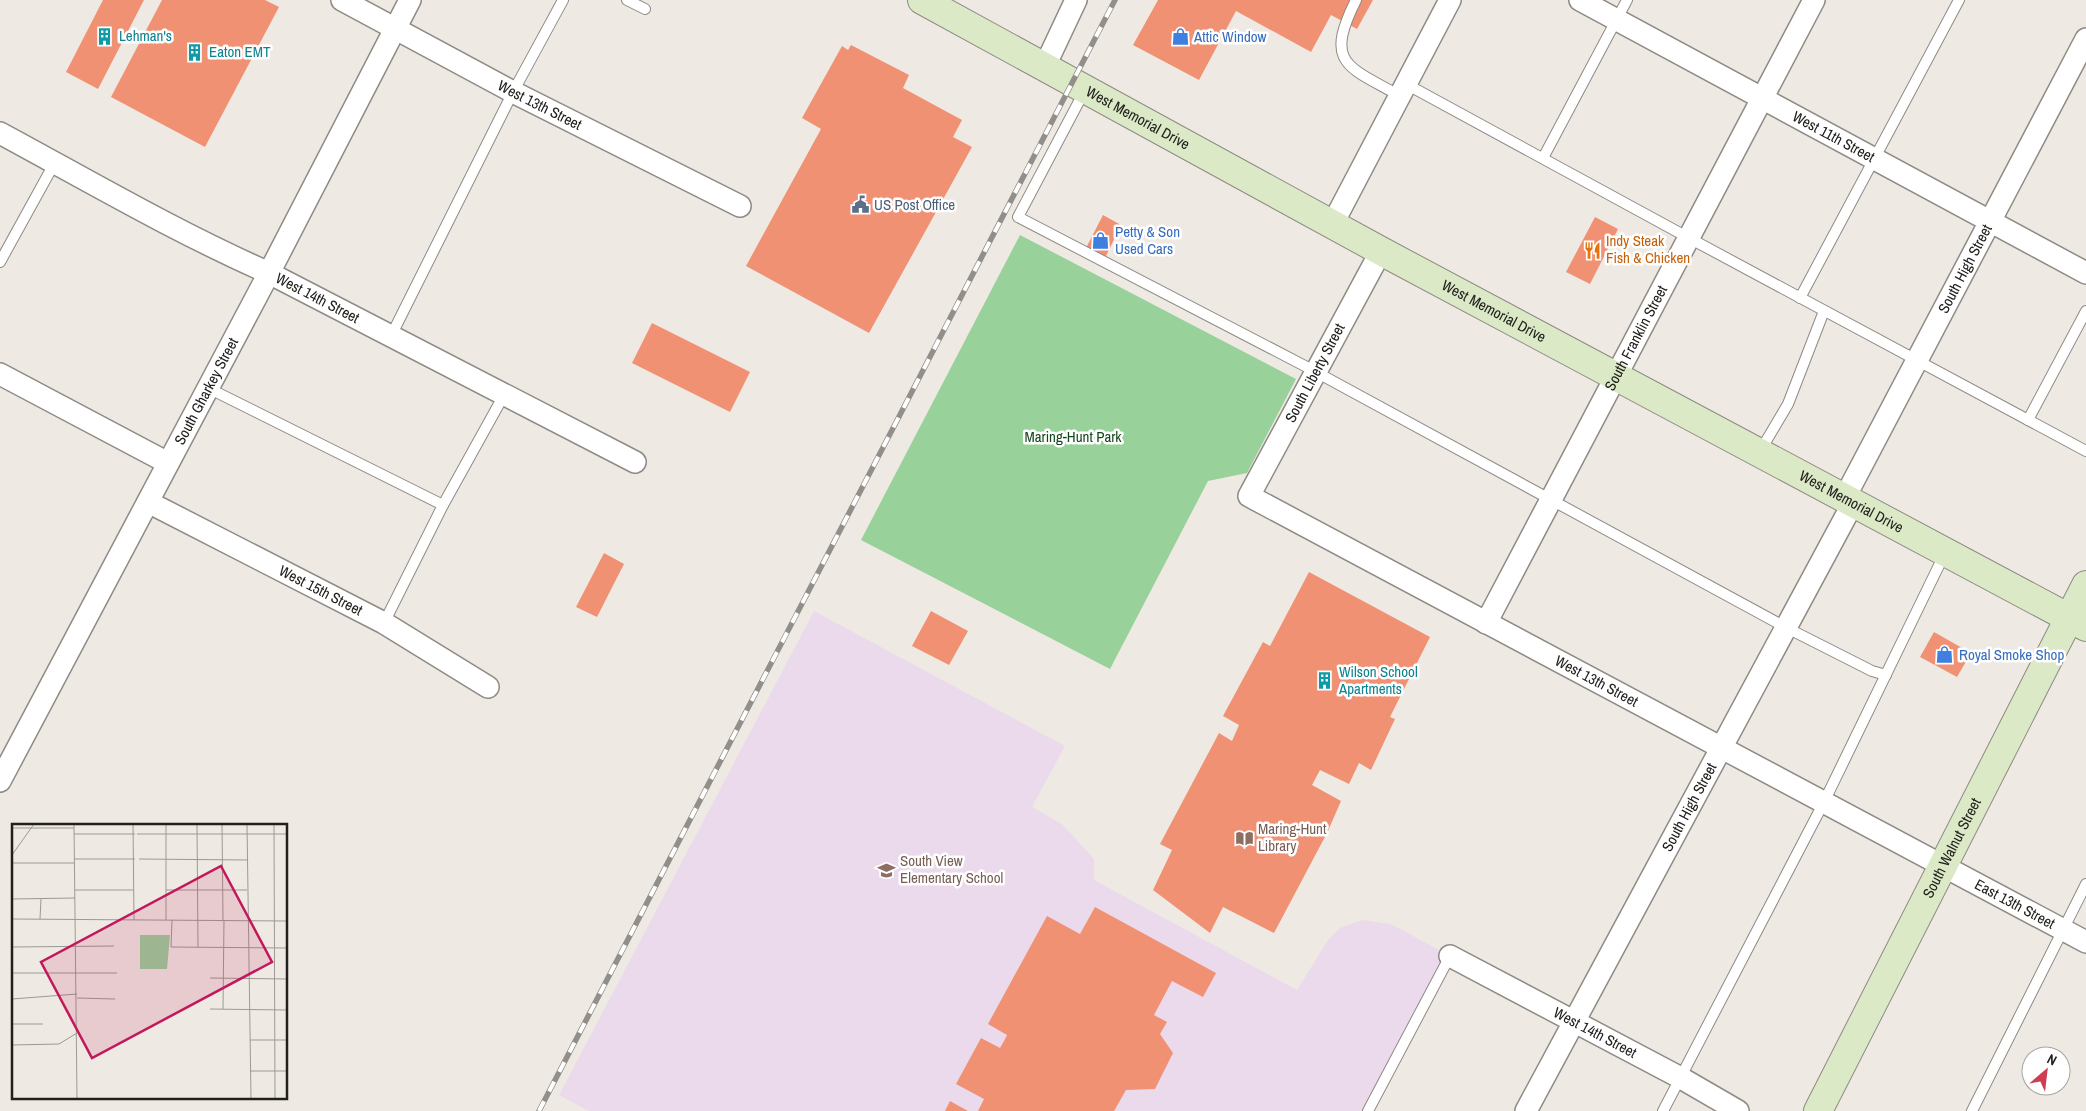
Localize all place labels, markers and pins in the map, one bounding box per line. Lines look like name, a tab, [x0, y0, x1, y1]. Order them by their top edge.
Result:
place label: Lehman's	[119, 25, 172, 46]
building icon: Lehman's	[95, 26, 115, 46]
place label: Attic Window	[1193, 26, 1267, 47]
shop icon: Attic Window	[1170, 27, 1190, 47]
place label: Eaton EMT	[209, 41, 271, 62]
building icon: Eaton EMT	[185, 42, 205, 62]
place label: US Post Office	[874, 194, 955, 215]
public building icon: US Post Office	[850, 195, 870, 215]
place label: Petty & Son Used Cars	[1115, 221, 1180, 259]
place label: Indy Steak Fish & Chicken	[1606, 230, 1690, 268]
shop icon: Petty & Son Used Cars	[1091, 231, 1111, 251]
restaurant icon: Indy Steak Fish & Chicken	[1582, 240, 1602, 260]
place label: Royal Smoke Shop	[1959, 644, 2064, 665]
shop icon: Royal Smoke Shop	[1935, 645, 1955, 665]
place label: Wilson School Apartments	[1338, 661, 1418, 699]
building icon: Wilson School Apartments	[1315, 671, 1335, 691]
place label: Maring-Hunt Library	[1258, 818, 1327, 856]
library icon: Maring-Hunt Library	[1234, 828, 1254, 848]
place label: South View Elementary School	[900, 850, 1003, 888]
school or university icon: South View Elementary School	[876, 860, 896, 880]

